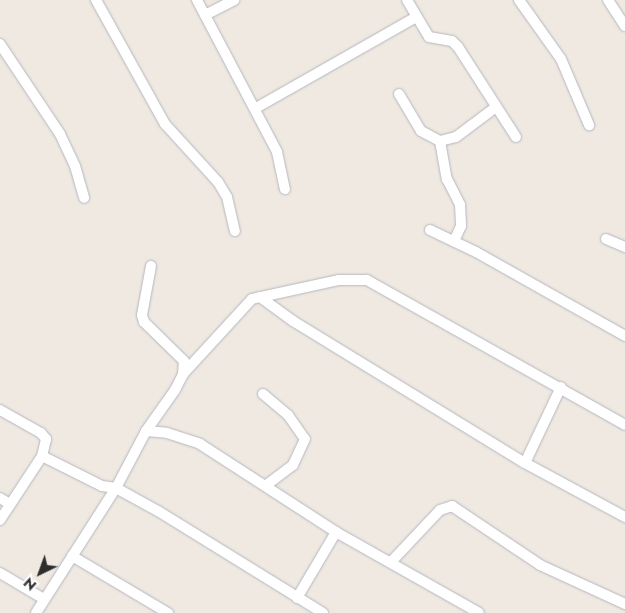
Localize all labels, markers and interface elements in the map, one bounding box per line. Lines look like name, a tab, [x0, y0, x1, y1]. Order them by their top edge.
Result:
north arrow	[15, 548, 65, 598]
text: N	[19, 573, 41, 595]

